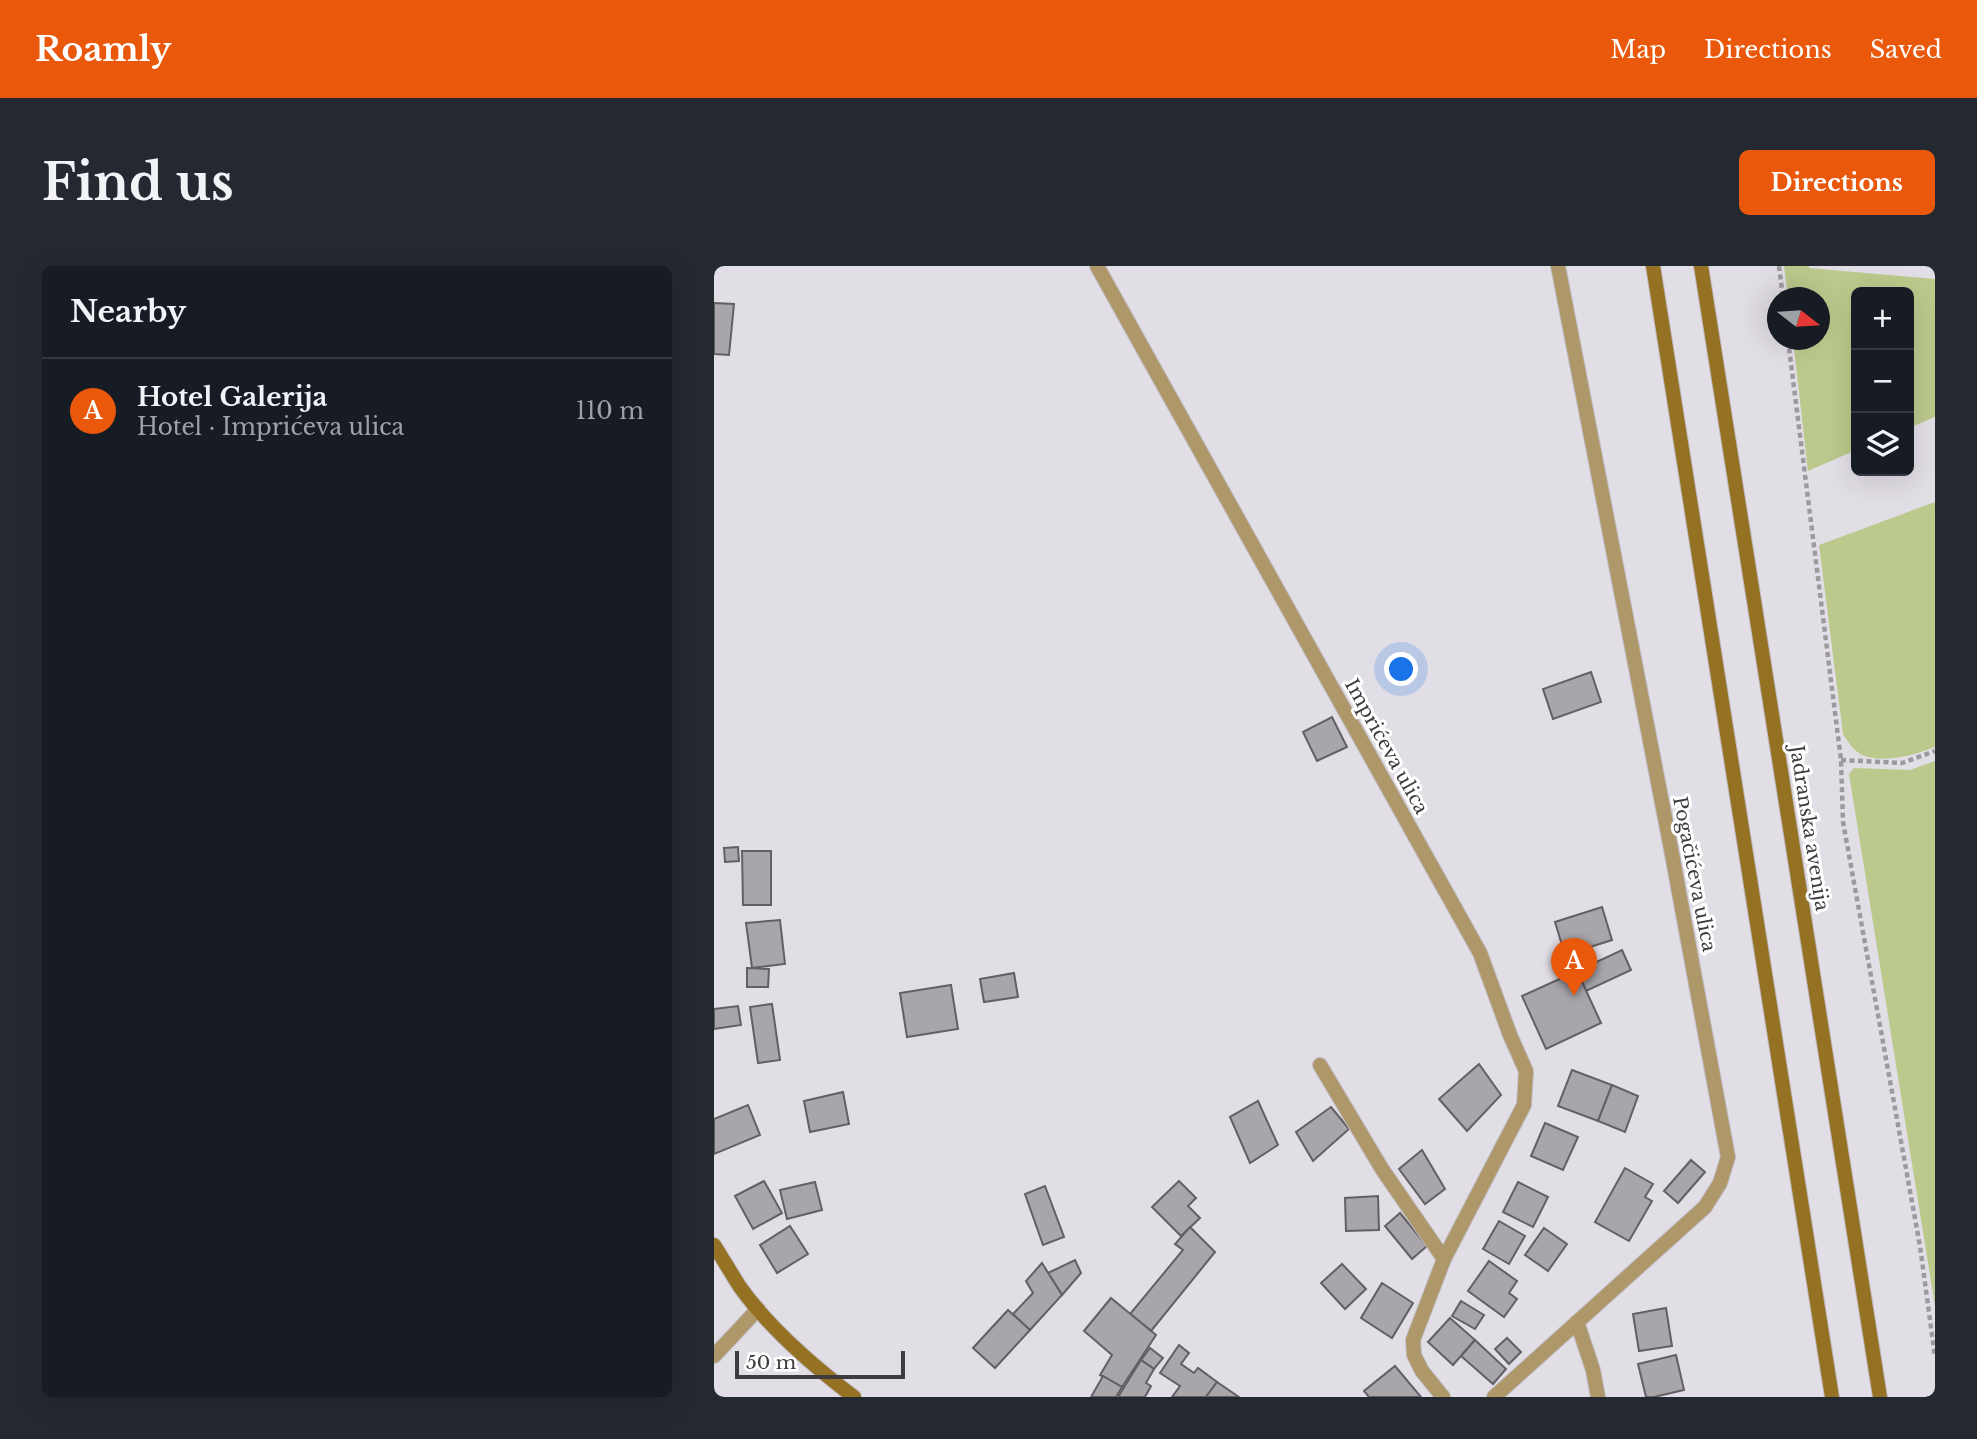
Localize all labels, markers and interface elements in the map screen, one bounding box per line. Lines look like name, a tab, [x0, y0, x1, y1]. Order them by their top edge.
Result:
text: Roamly	[35, 29, 171, 70]
text: Map	[1610, 35, 1666, 64]
text: Directions	[1704, 35, 1832, 64]
text: Saved	[1870, 35, 1942, 64]
button: Directions	[1739, 150, 1935, 215]
text: Find us	[42, 152, 234, 213]
north arrow	[1767, 287, 1830, 350]
map controls	[1851, 287, 1914, 476]
button: +	[1851, 287, 1914, 350]
text: Nearby	[70, 293, 186, 330]
button: −	[1851, 350, 1914, 413]
text: Hotel Galerija	[137, 381, 327, 413]
text: A	[84, 397, 102, 425]
text: 110 m	[576, 397, 644, 425]
text: Hotel · Imprićeva ulica	[137, 413, 404, 441]
button: layers	[1851, 413, 1914, 476]
your location	[1384, 652, 1418, 686]
street label: Imprićeva ulica	[1340, 675, 1433, 818]
street label: Jadranska avenija	[1785, 741, 1834, 913]
street label: Pogačićeva ulica	[1668, 795, 1721, 954]
pin: A	[1551, 938, 1597, 996]
scale bar	[735, 1348, 905, 1380]
text: 50 m	[746, 1351, 796, 1374]

